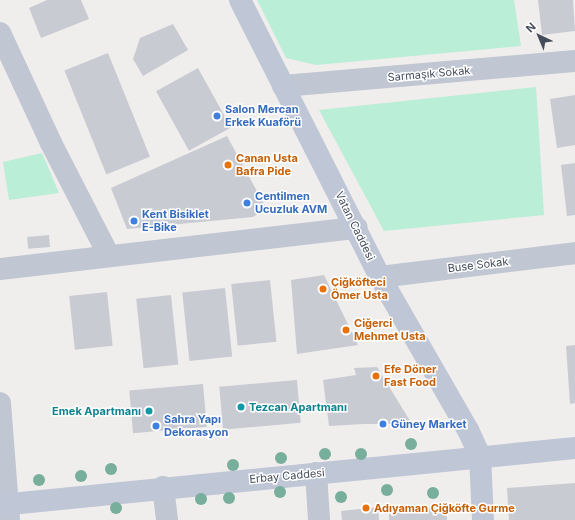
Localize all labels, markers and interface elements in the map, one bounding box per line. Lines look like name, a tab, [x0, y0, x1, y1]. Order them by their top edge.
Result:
north arrow	[519, 16, 559, 56]
text: N	[523, 19, 539, 35]
street label: Sarmaşık Sokak	[387, 64, 471, 84]
place label: Salon Mercan Erkek Kuaförü	[225, 103, 301, 129]
marker: Salon Mercan Erkek Kuaförü	[212, 111, 222, 121]
place label: Canan Usta Bafra Pide	[236, 152, 298, 178]
marker: Canan Usta Bafra Pide	[223, 160, 233, 170]
street label: Vatan Caddesi	[333, 189, 377, 263]
place label: Centilmen Ucuzluk AVM	[255, 190, 327, 216]
marker: Centilmen Ucuzluk AVM	[242, 198, 252, 208]
place label: Kent Bisiklet E-Bike	[142, 208, 209, 234]
marker: Kent Bisiklet E-Bike	[129, 216, 139, 226]
street label: Buse Sokak	[447, 255, 509, 275]
place label: Çiğköfteci Ömer Usta	[331, 276, 388, 302]
marker: Çiğköfteci Ömer Usta	[318, 284, 328, 294]
place label: Ciğerci Mehmet Usta	[354, 317, 426, 343]
marker: Ciğerci Mehmet Usta	[341, 325, 351, 335]
place label: Efe Döner Fast Food	[384, 363, 437, 389]
marker: Efe Döner Fast Food	[371, 371, 381, 381]
place label: Tezcan Apartmanı	[249, 400, 347, 414]
marker: Tezcan Apartmanı	[236, 402, 246, 412]
place label: Emek Apartmanı	[52, 404, 141, 418]
marker: Emek Apartmanı	[144, 406, 154, 416]
place label: Sahra Yapı Dekorasyon	[164, 413, 228, 439]
place label: Güney Market	[391, 417, 467, 431]
marker: Güney Market	[378, 419, 388, 429]
marker: Sahra Yapı Dekorasyon	[151, 421, 161, 431]
street label: Erbay Caddesi	[249, 466, 325, 486]
place label: Adıyaman Çiğköfte Gurme	[374, 501, 515, 515]
marker: Adıyaman Çiğköfte Gurme	[361, 503, 371, 513]

